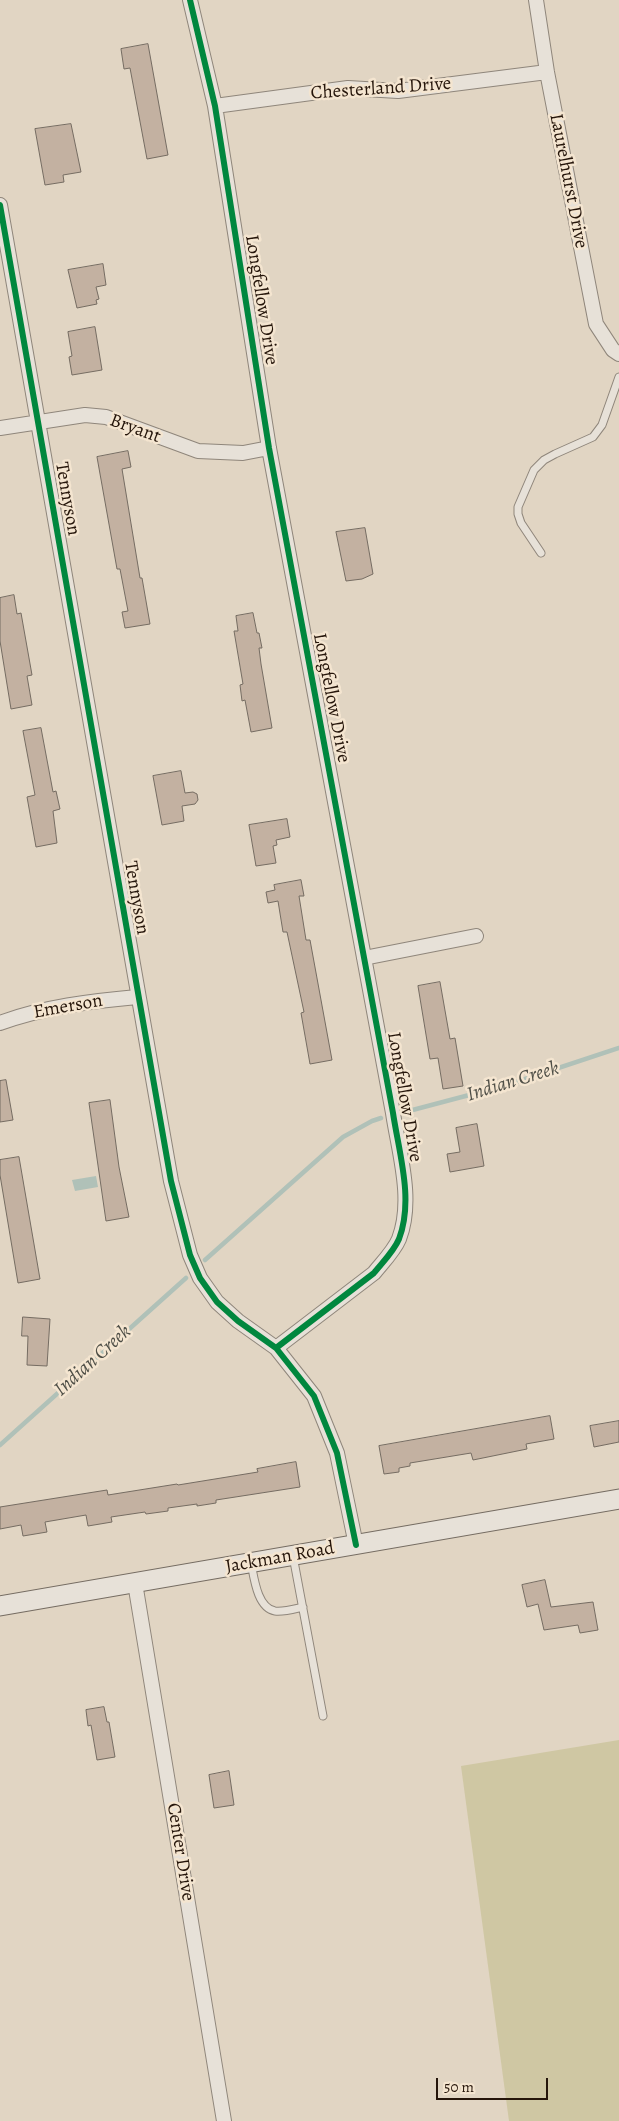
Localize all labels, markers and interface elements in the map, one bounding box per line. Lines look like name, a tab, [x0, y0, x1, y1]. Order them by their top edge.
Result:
street label: Chesterland Drive	[310, 73, 452, 105]
street label: Laurelhurst Drive	[544, 112, 592, 250]
street label: Longfellow Drive	[239, 233, 283, 367]
street label: Bryant	[106, 409, 164, 449]
street label: Tennyson	[49, 460, 85, 538]
street label: Longfellow Drive	[307, 631, 355, 765]
street label: Tennyson	[118, 859, 154, 937]
street label: Emerson	[32, 990, 104, 1024]
street label: Longfellow Drive	[381, 1030, 427, 1164]
water label: Indian Creek	[464, 1057, 562, 1107]
water label: Indian Creek	[50, 1320, 136, 1402]
street label: Jackman Road	[224, 1537, 336, 1579]
street label: Center Drive	[161, 1801, 199, 1903]
scale bar	[439, 2068, 552, 2100]
text: 50 m	[444, 2077, 474, 2097]

